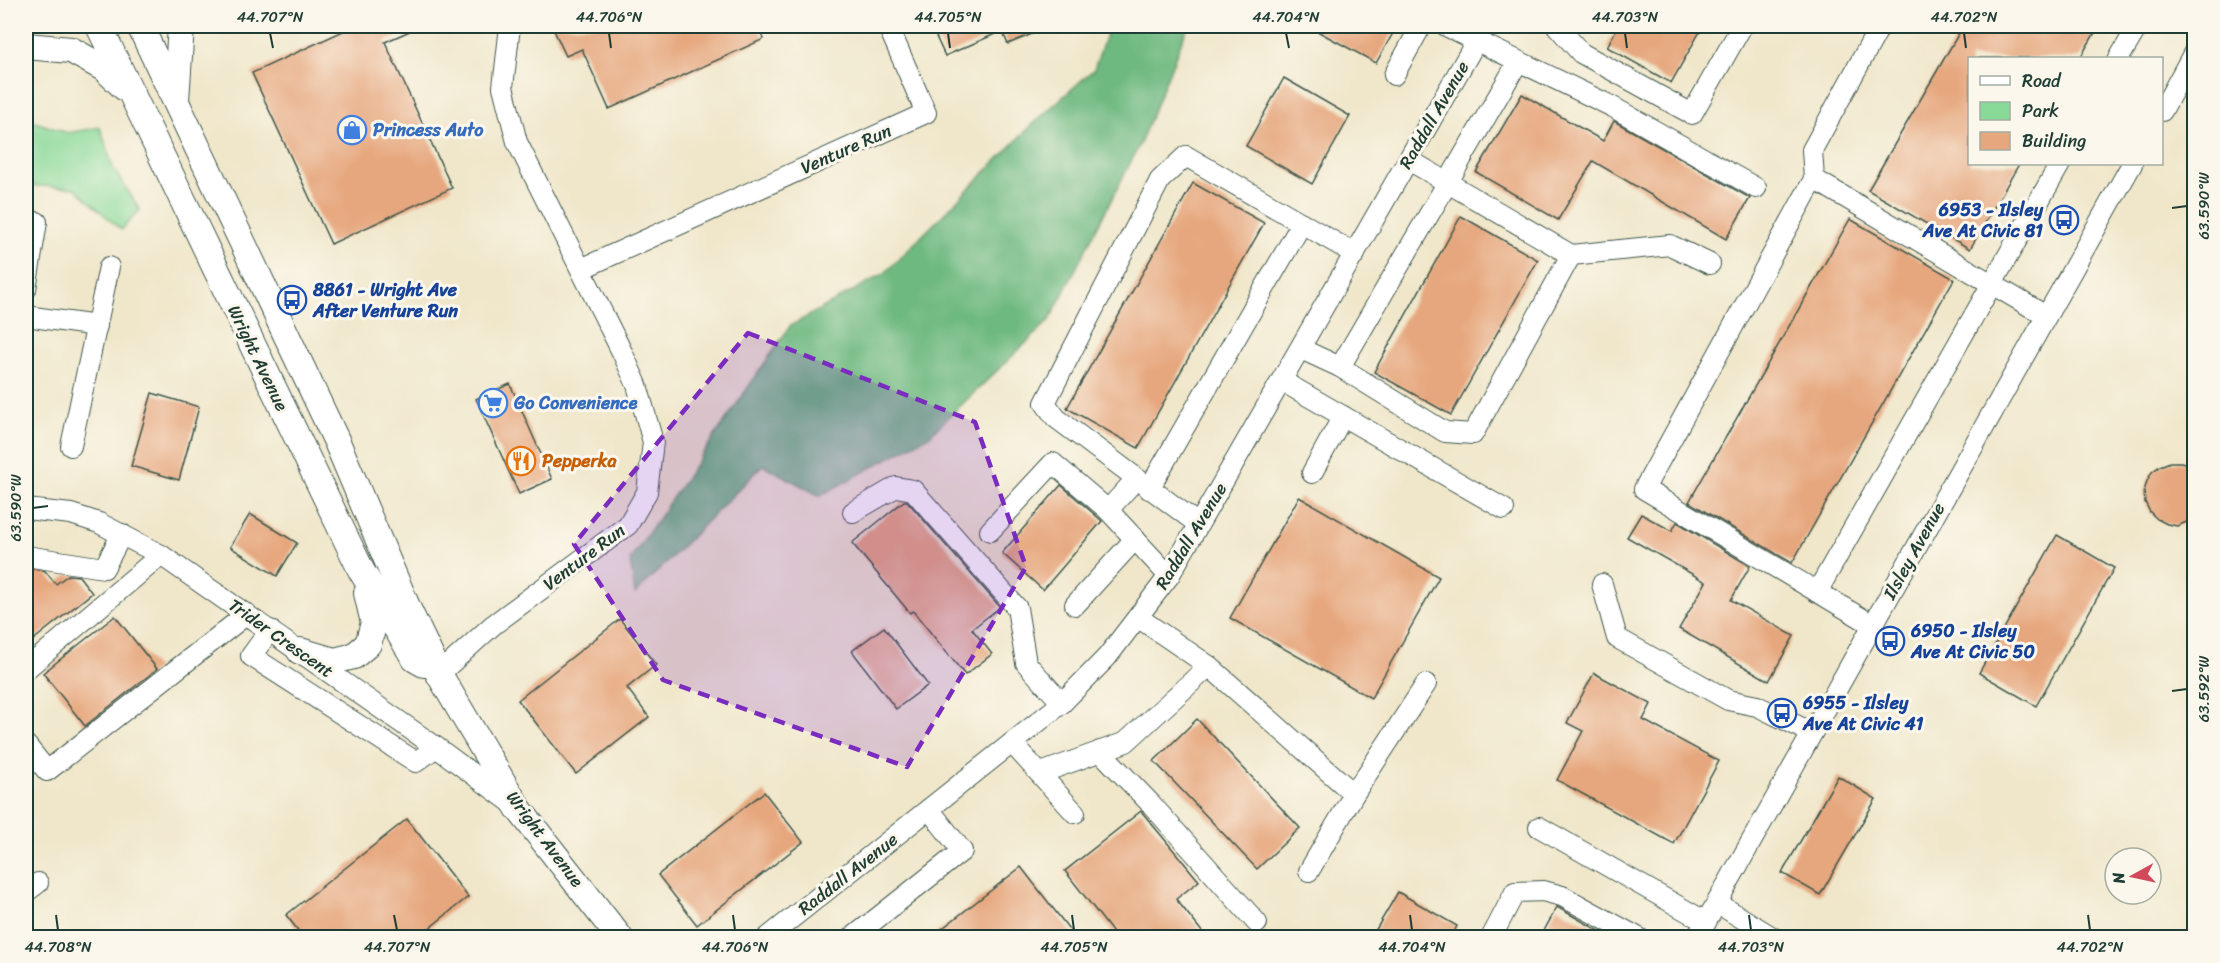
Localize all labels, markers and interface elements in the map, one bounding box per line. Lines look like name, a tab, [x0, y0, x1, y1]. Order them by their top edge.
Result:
text: 44.707°N	[237, 4, 304, 30]
text: 44.706°N	[576, 4, 643, 30]
text: 44.705°N	[914, 4, 982, 30]
text: 44.704°N	[1252, 4, 1320, 30]
text: 44.703°N	[1592, 4, 1659, 30]
text: 44.702°N	[1931, 4, 1998, 30]
street label: Raddall Avenue	[1390, 55, 1478, 175]
legend	[1968, 57, 2163, 165]
text: Road	[2022, 65, 2062, 97]
text: Park	[2022, 95, 2059, 127]
shop icon: Princess Auto	[336, 114, 368, 146]
place label: Princess Auto	[373, 114, 484, 146]
street label: Venture Run	[795, 115, 897, 183]
text: Building	[2022, 125, 2086, 157]
text: 63.590°W	[2191, 172, 2217, 240]
place label: 6953 - Ilsley Ave At Civic 81	[1922, 194, 2044, 247]
bus stop icon: 6953 - Ilsley Ave At Civic 81	[2048, 204, 2080, 236]
place label: 8861 - Wright Ave After Venture Run	[312, 274, 458, 327]
bus stop icon: 8861 - Wright Ave After Venture Run	[276, 284, 308, 316]
street label: Wright Avenue	[218, 299, 298, 417]
supermarket icon: Go Convenience	[477, 387, 509, 419]
place label: Go Convenience	[513, 387, 638, 419]
restaurant icon: Pepperka	[505, 445, 537, 477]
place label: Pepperka	[542, 445, 617, 477]
text: 63.590°W	[3, 474, 29, 542]
street label: Raddall Avenue	[1146, 476, 1236, 596]
street label: Ilsley Avenue	[1874, 496, 1954, 606]
street label: Venture Run	[536, 515, 632, 599]
street label: Trider Crescent	[221, 590, 341, 686]
place label: 6950 - Ilsley Ave At Civic 50	[1910, 615, 2035, 668]
bus stop icon: 6950 - Ilsley Ave At Civic 50	[1874, 625, 1906, 657]
text: 63.592°W	[2191, 655, 2217, 722]
place label: 6955 - Ilsley Ave At Civic 41	[1802, 687, 1924, 740]
bus stop icon: 6955 - Ilsley Ave At Civic 41	[1766, 697, 1798, 729]
street label: Wright Avenue	[498, 784, 593, 895]
street label: Raddall Avenue	[791, 824, 905, 924]
north arrow	[2103, 846, 2163, 906]
text: N	[2103, 870, 2134, 887]
text: 44.708°N	[24, 934, 92, 960]
text: 44.707°N	[364, 934, 431, 960]
text: 44.706°N	[702, 934, 769, 960]
text: 44.705°N	[1040, 934, 1108, 960]
text: 44.704°N	[1378, 934, 1446, 960]
text: 44.703°N	[1718, 934, 1785, 960]
text: 44.702°N	[2057, 934, 2124, 960]

